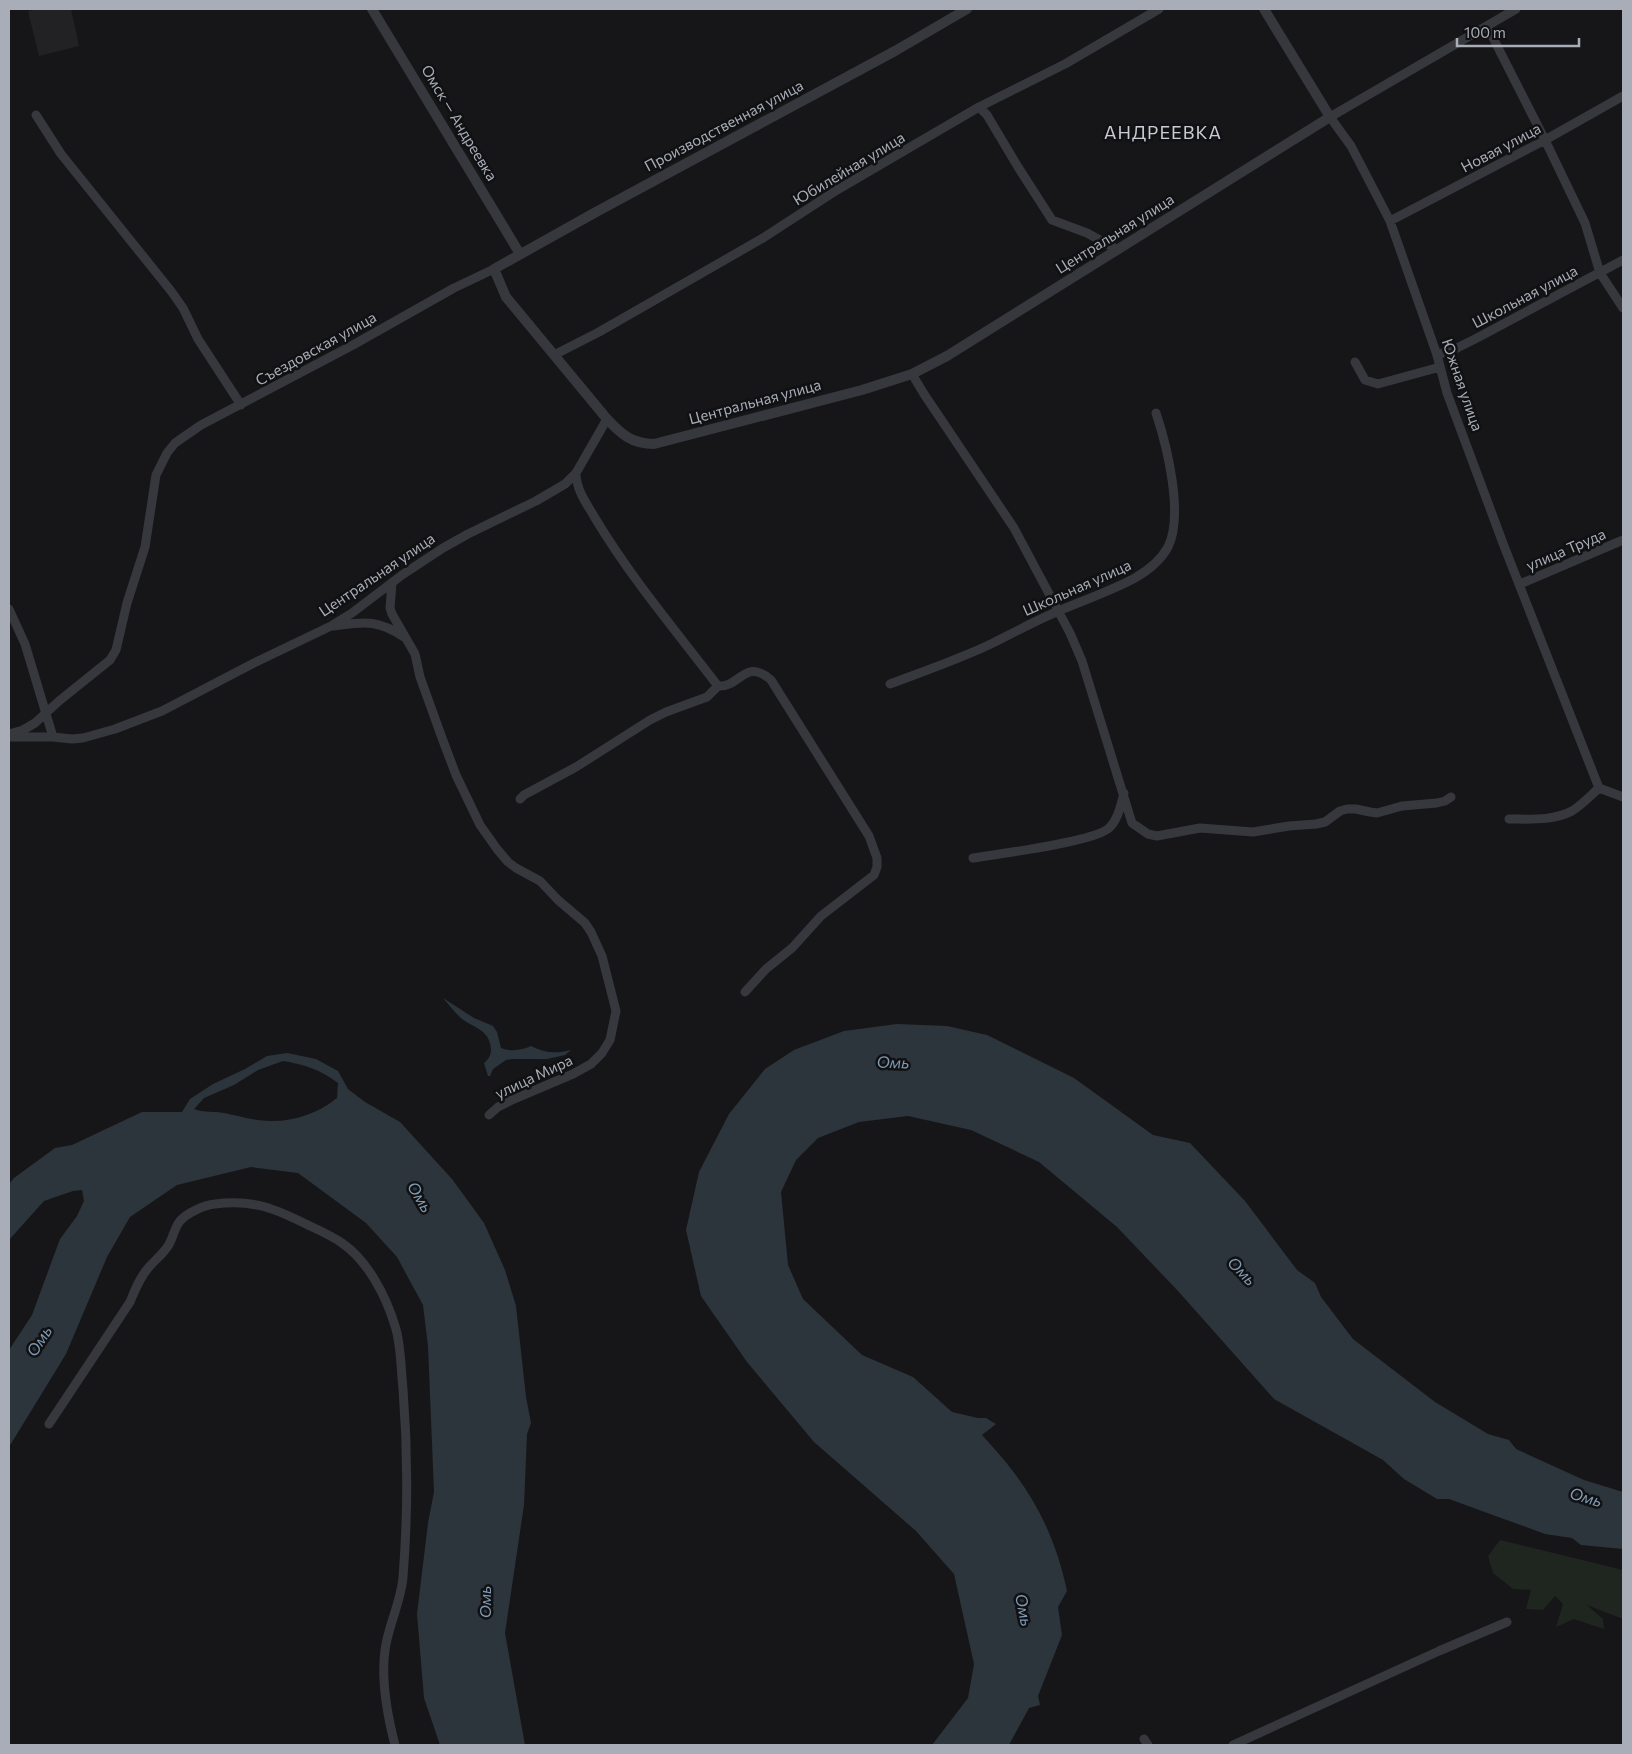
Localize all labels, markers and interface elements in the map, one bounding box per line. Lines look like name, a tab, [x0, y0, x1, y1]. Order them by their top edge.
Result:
scale bar	[1457, 15, 1580, 47]
text: 100 m	[1464, 23, 1506, 41]
street label: Омск — Андреевка	[418, 61, 502, 184]
street label: Производственная улица	[641, 76, 806, 175]
street label: Новая улица	[1458, 119, 1543, 176]
district label: АНДРЕЕВКА	[1104, 121, 1222, 143]
street label: Юбилейная улица	[789, 128, 908, 209]
street label: Центральная улица	[1052, 189, 1177, 277]
street label: Школьная улица	[1469, 261, 1580, 331]
street label: Съездовская улица	[252, 307, 379, 389]
street label: Южная улица	[1439, 336, 1487, 433]
street label: Центральная улица	[687, 375, 823, 427]
street label: улица Труда	[1523, 524, 1608, 574]
street label: Центральная улица	[315, 529, 438, 620]
street label: Школьная улица	[1020, 555, 1134, 619]
street label: улица Мира	[492, 1050, 575, 1102]
water label: Омь	[876, 1051, 910, 1072]
water label: Омь	[404, 1178, 437, 1216]
water label: Омь	[1224, 1252, 1261, 1289]
water label: Омь	[22, 1322, 55, 1360]
water label: Омь	[1568, 1483, 1605, 1510]
water label: Омь	[475, 1586, 494, 1618]
water label: Омь	[1012, 1592, 1037, 1628]

